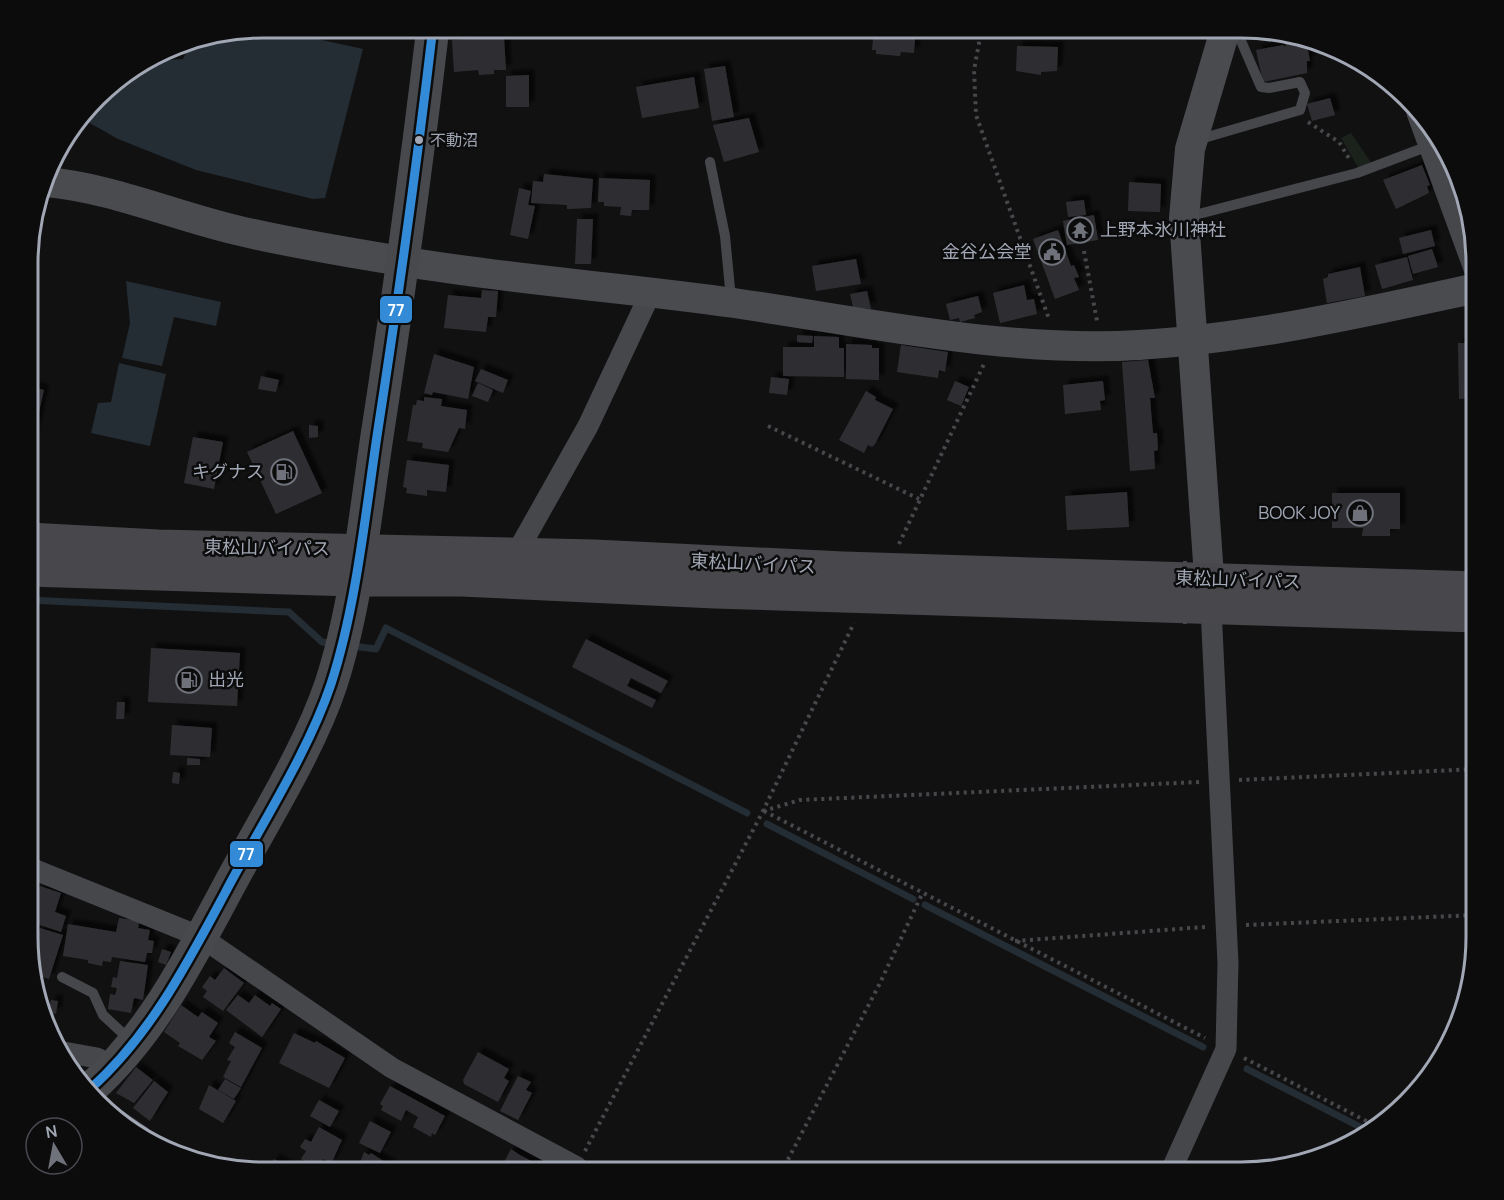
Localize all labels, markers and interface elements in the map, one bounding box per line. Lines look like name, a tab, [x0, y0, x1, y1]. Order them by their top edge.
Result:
place label: 不動沼	[430, 129, 478, 151]
marker: 不動沼	[413, 134, 425, 146]
temple icon: 上野本氷川神社	[1065, 215, 1095, 245]
place label: 上野本氷川神社	[1100, 217, 1226, 241]
public building icon: 金谷公会堂	[1037, 237, 1067, 267]
place label: 金谷公会堂	[942, 239, 1032, 263]
line badge: 77	[379, 295, 413, 324]
text: 77	[387, 299, 405, 321]
fuel station icon: キグナス	[269, 457, 299, 487]
place label: キグナス	[192, 459, 264, 483]
shop icon: BOOK JOY	[1345, 498, 1375, 528]
place label: BOOK JOY	[1258, 500, 1341, 524]
street label: 東松山バイパス	[204, 534, 330, 560]
street label: 東松山バイパス	[690, 548, 816, 578]
street label: 東松山バイパス	[1175, 565, 1301, 593]
fuel station icon: 出光	[174, 665, 204, 695]
place label: 出光	[208, 667, 244, 691]
line badge: 77	[229, 840, 264, 868]
text: 77	[237, 843, 255, 865]
north arrow	[24, 1116, 84, 1176]
text: N	[44, 1119, 59, 1143]

